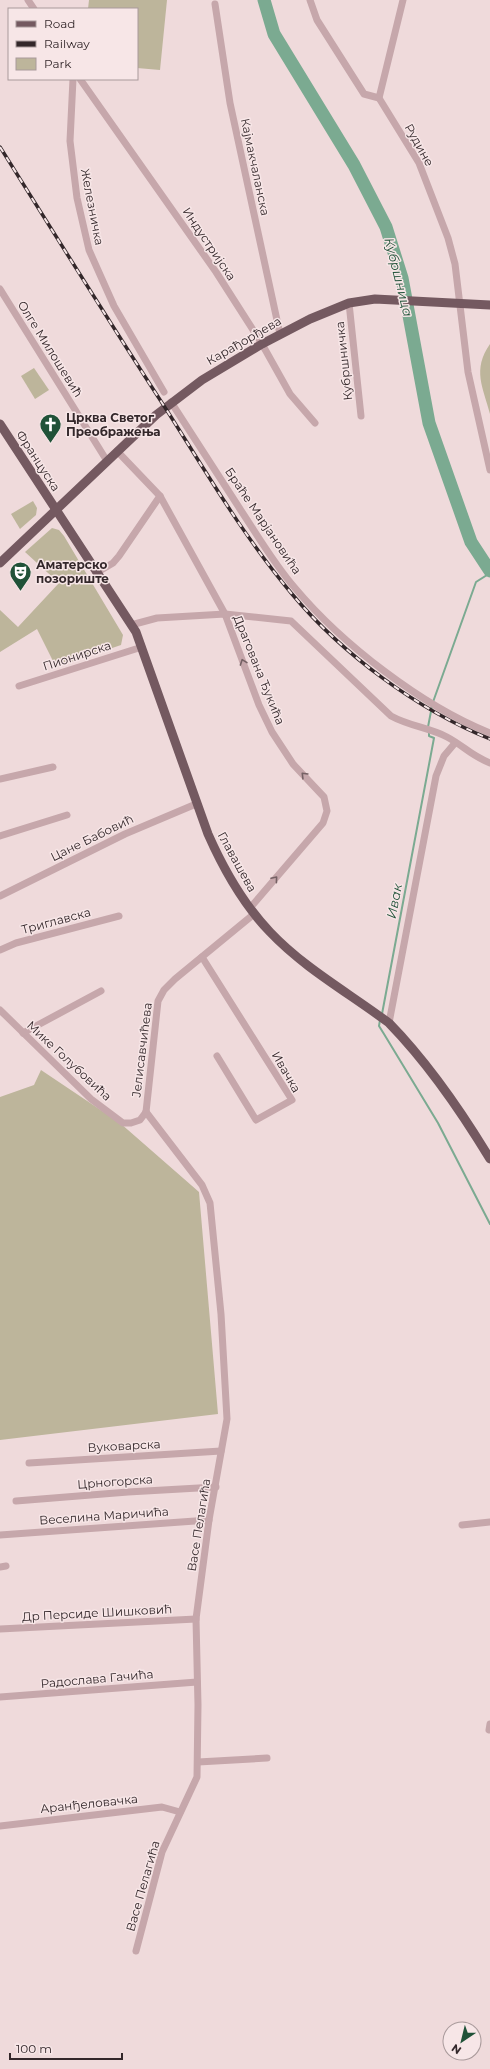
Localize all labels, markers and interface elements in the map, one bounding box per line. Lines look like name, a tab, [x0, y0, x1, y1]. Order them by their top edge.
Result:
legend	[8, 8, 138, 80]
text: Road	[44, 16, 75, 31]
text: Railway	[44, 36, 90, 51]
text: Park	[44, 56, 72, 71]
street label: Кајмакчаланска	[238, 117, 273, 217]
street label: Рудине	[402, 121, 437, 169]
street label: Железничка	[78, 167, 107, 247]
street label: Индустријска	[179, 204, 239, 283]
water label: Кубршница	[381, 236, 417, 318]
street label: Олге Милошевић	[15, 298, 86, 400]
street label: Карађорђева	[204, 313, 284, 368]
street label: Кубршничка	[332, 321, 355, 401]
place label: Црква Светог Преображења	[66, 410, 161, 439]
church icon: Црква Светог Преображења	[37, 412, 63, 445]
street label: Француска	[13, 427, 64, 494]
street label: Браће Марјановића	[222, 464, 305, 577]
place label: Аматерско позориште	[36, 557, 109, 586]
theatre icon: Аматерско позориште	[8, 559, 34, 592]
street label: Драгована Ђукића	[231, 613, 288, 727]
street label: Пионирска	[41, 637, 113, 674]
one-way arrow	[239, 658, 247, 665]
one-way arrow	[301, 772, 309, 780]
street label: Цане Бабовић	[48, 811, 136, 864]
street label: Главашева	[215, 829, 260, 895]
one-way arrow	[271, 876, 278, 883]
water label: Ивак	[383, 882, 405, 920]
street label: Триглавска	[20, 904, 92, 937]
street label: Јелисавчићева	[128, 1002, 155, 1098]
street label: Мике Голубовића	[24, 1017, 115, 1104]
street label: Ивачка	[269, 1048, 304, 1095]
street label: Вуковарска	[87, 1436, 161, 1455]
street label: Црногорска	[77, 1471, 153, 1492]
street label: Васе Пелагића	[184, 1477, 213, 1572]
street label: Веселина Маричића	[39, 1503, 169, 1528]
street label: Др Персиде Шишковић	[22, 1601, 172, 1624]
street label: Радослава Гачића	[40, 1666, 154, 1691]
street label: Аранђеловачка	[39, 1791, 139, 1816]
street label: Васе Пелагића	[122, 1839, 163, 1933]
north arrow	[442, 2021, 482, 2061]
scale bar	[10, 2035, 122, 2061]
text: 100 m	[16, 2041, 52, 2056]
text: N	[449, 2041, 464, 2057]

